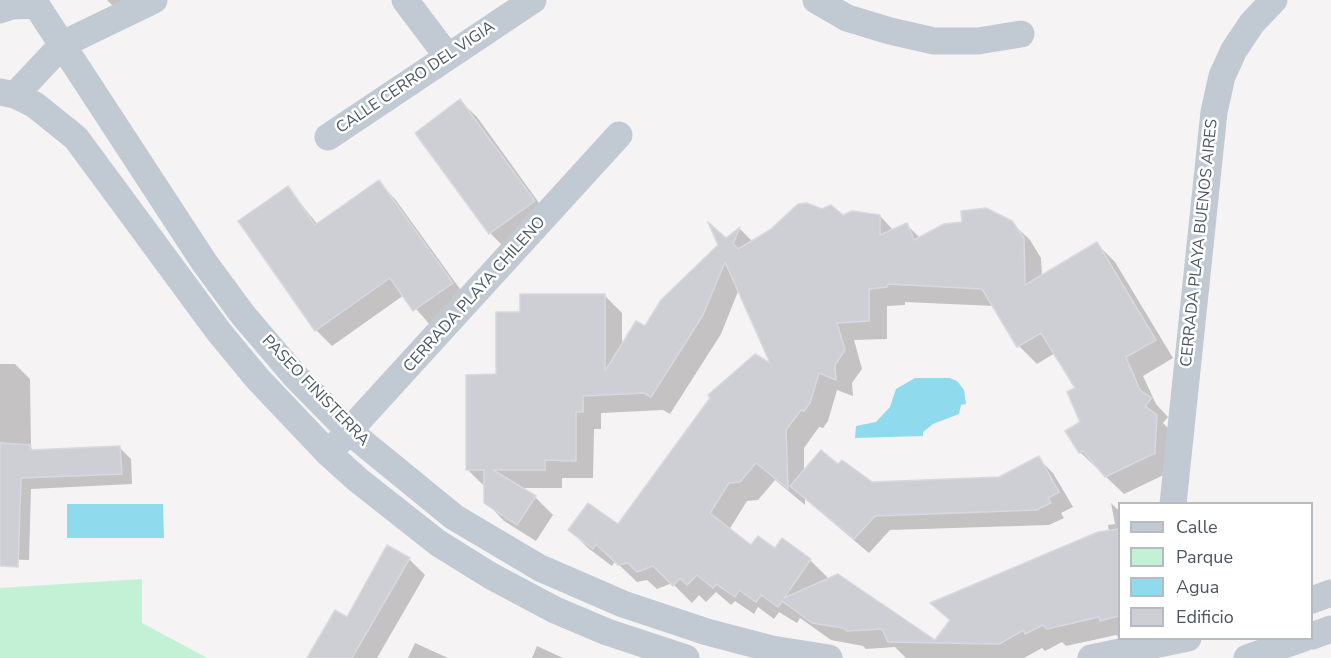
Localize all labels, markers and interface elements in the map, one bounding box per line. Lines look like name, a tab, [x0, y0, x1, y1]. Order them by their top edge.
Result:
street label: CALLE CERRO DEL VIGIA	[333, 18, 499, 138]
street label: CERRADA PLAYA BUENOS AIRES	[1177, 118, 1223, 368]
street label: CERRADA PLAYA CHILENO	[400, 213, 550, 377]
street label: PASEO FINISTERRA	[257, 332, 373, 450]
legend	[1118, 502, 1313, 640]
text: Calle	[1176, 515, 1218, 539]
text: Parque	[1176, 545, 1233, 569]
text: Agua	[1176, 575, 1219, 599]
text: Edificio	[1176, 605, 1234, 629]

